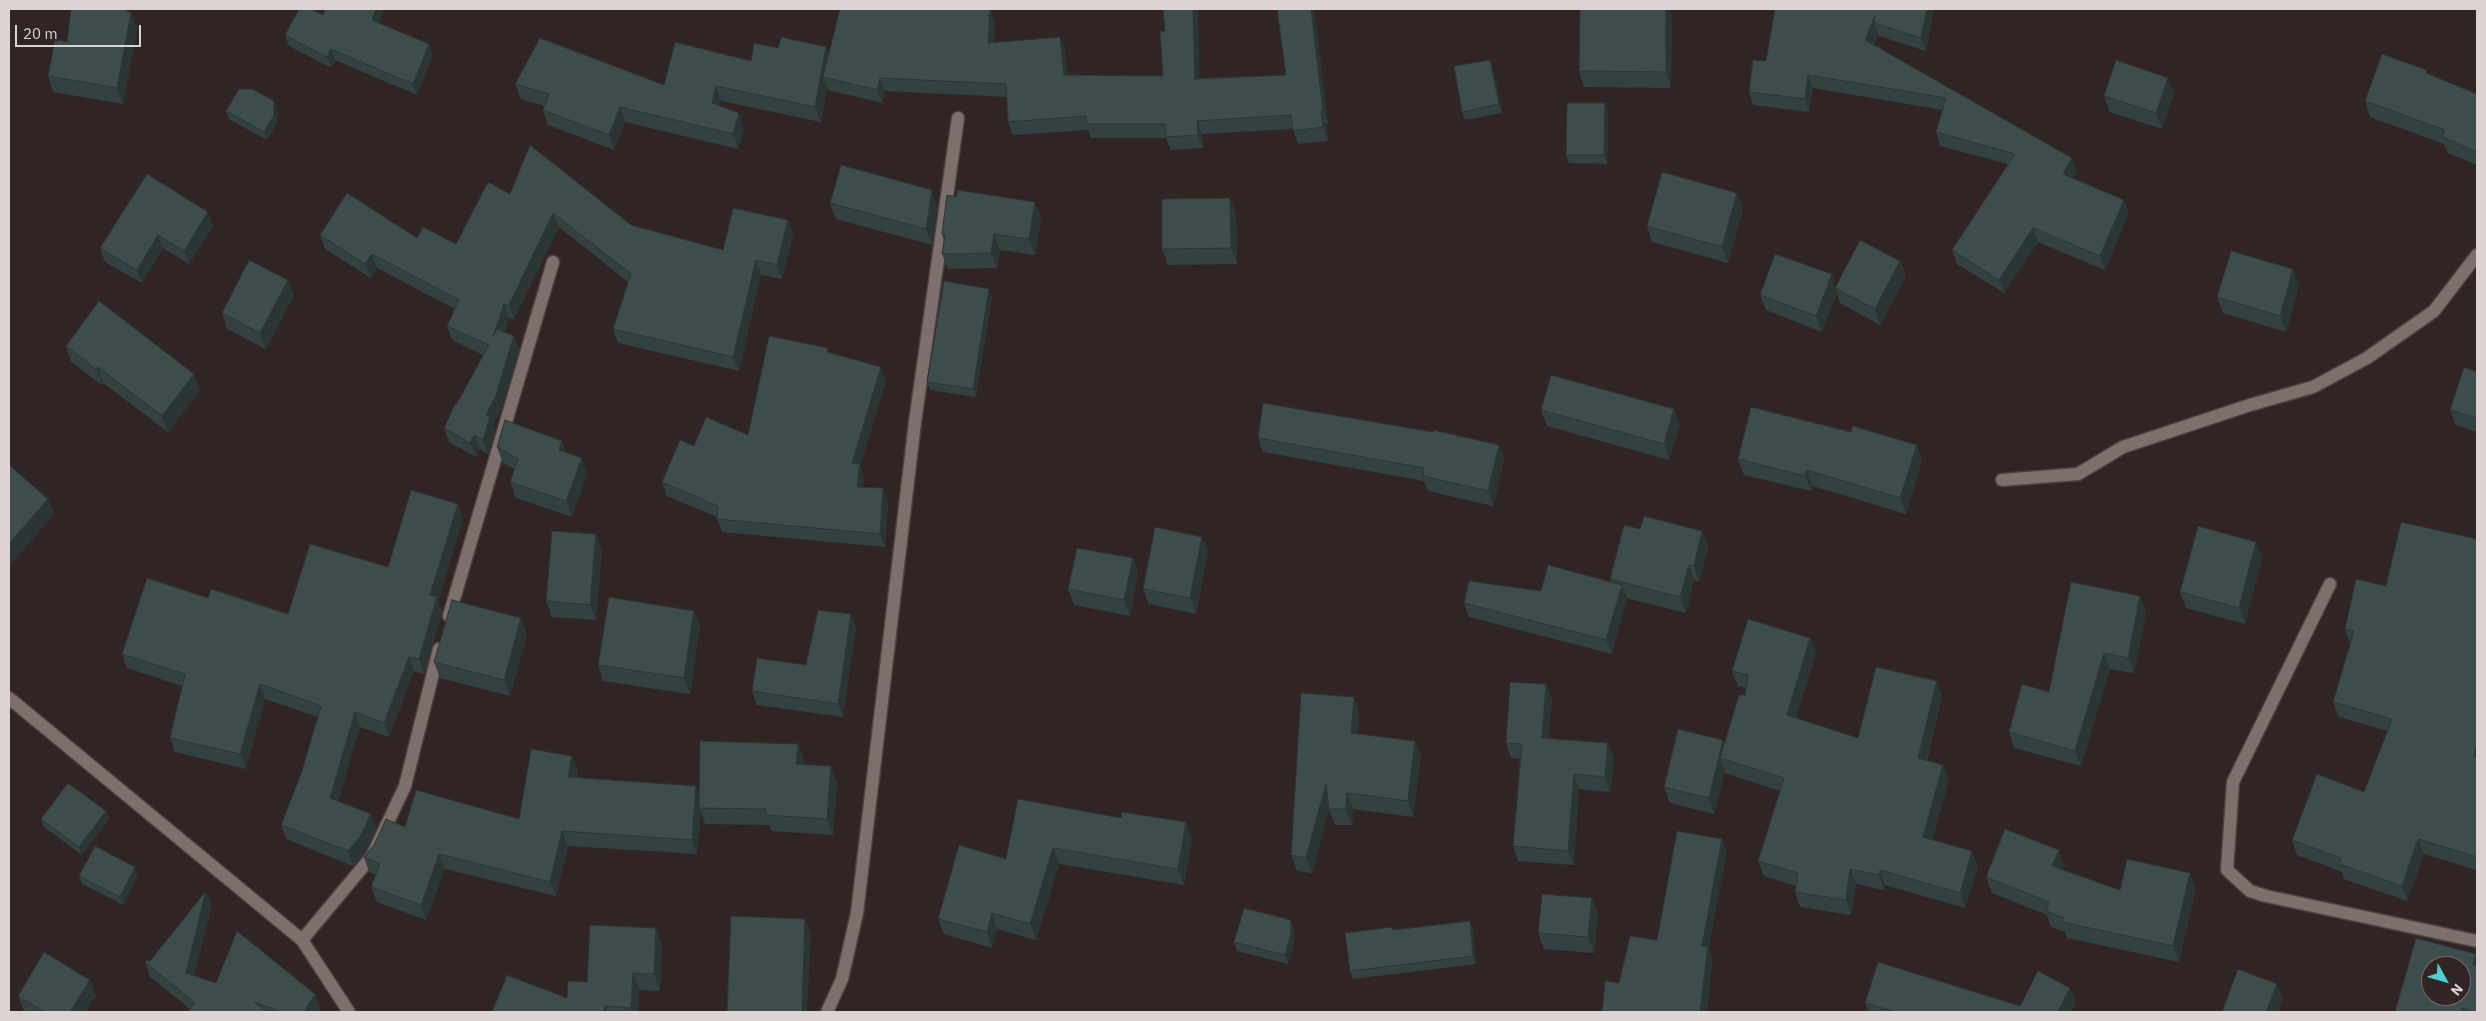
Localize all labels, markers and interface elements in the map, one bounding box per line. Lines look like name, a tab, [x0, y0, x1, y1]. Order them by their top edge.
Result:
scale bar	[18, 15, 144, 47]
text: 20 m	[23, 24, 58, 43]
north arrow	[2421, 956, 2471, 1006]
text: N	[2447, 980, 2467, 999]

